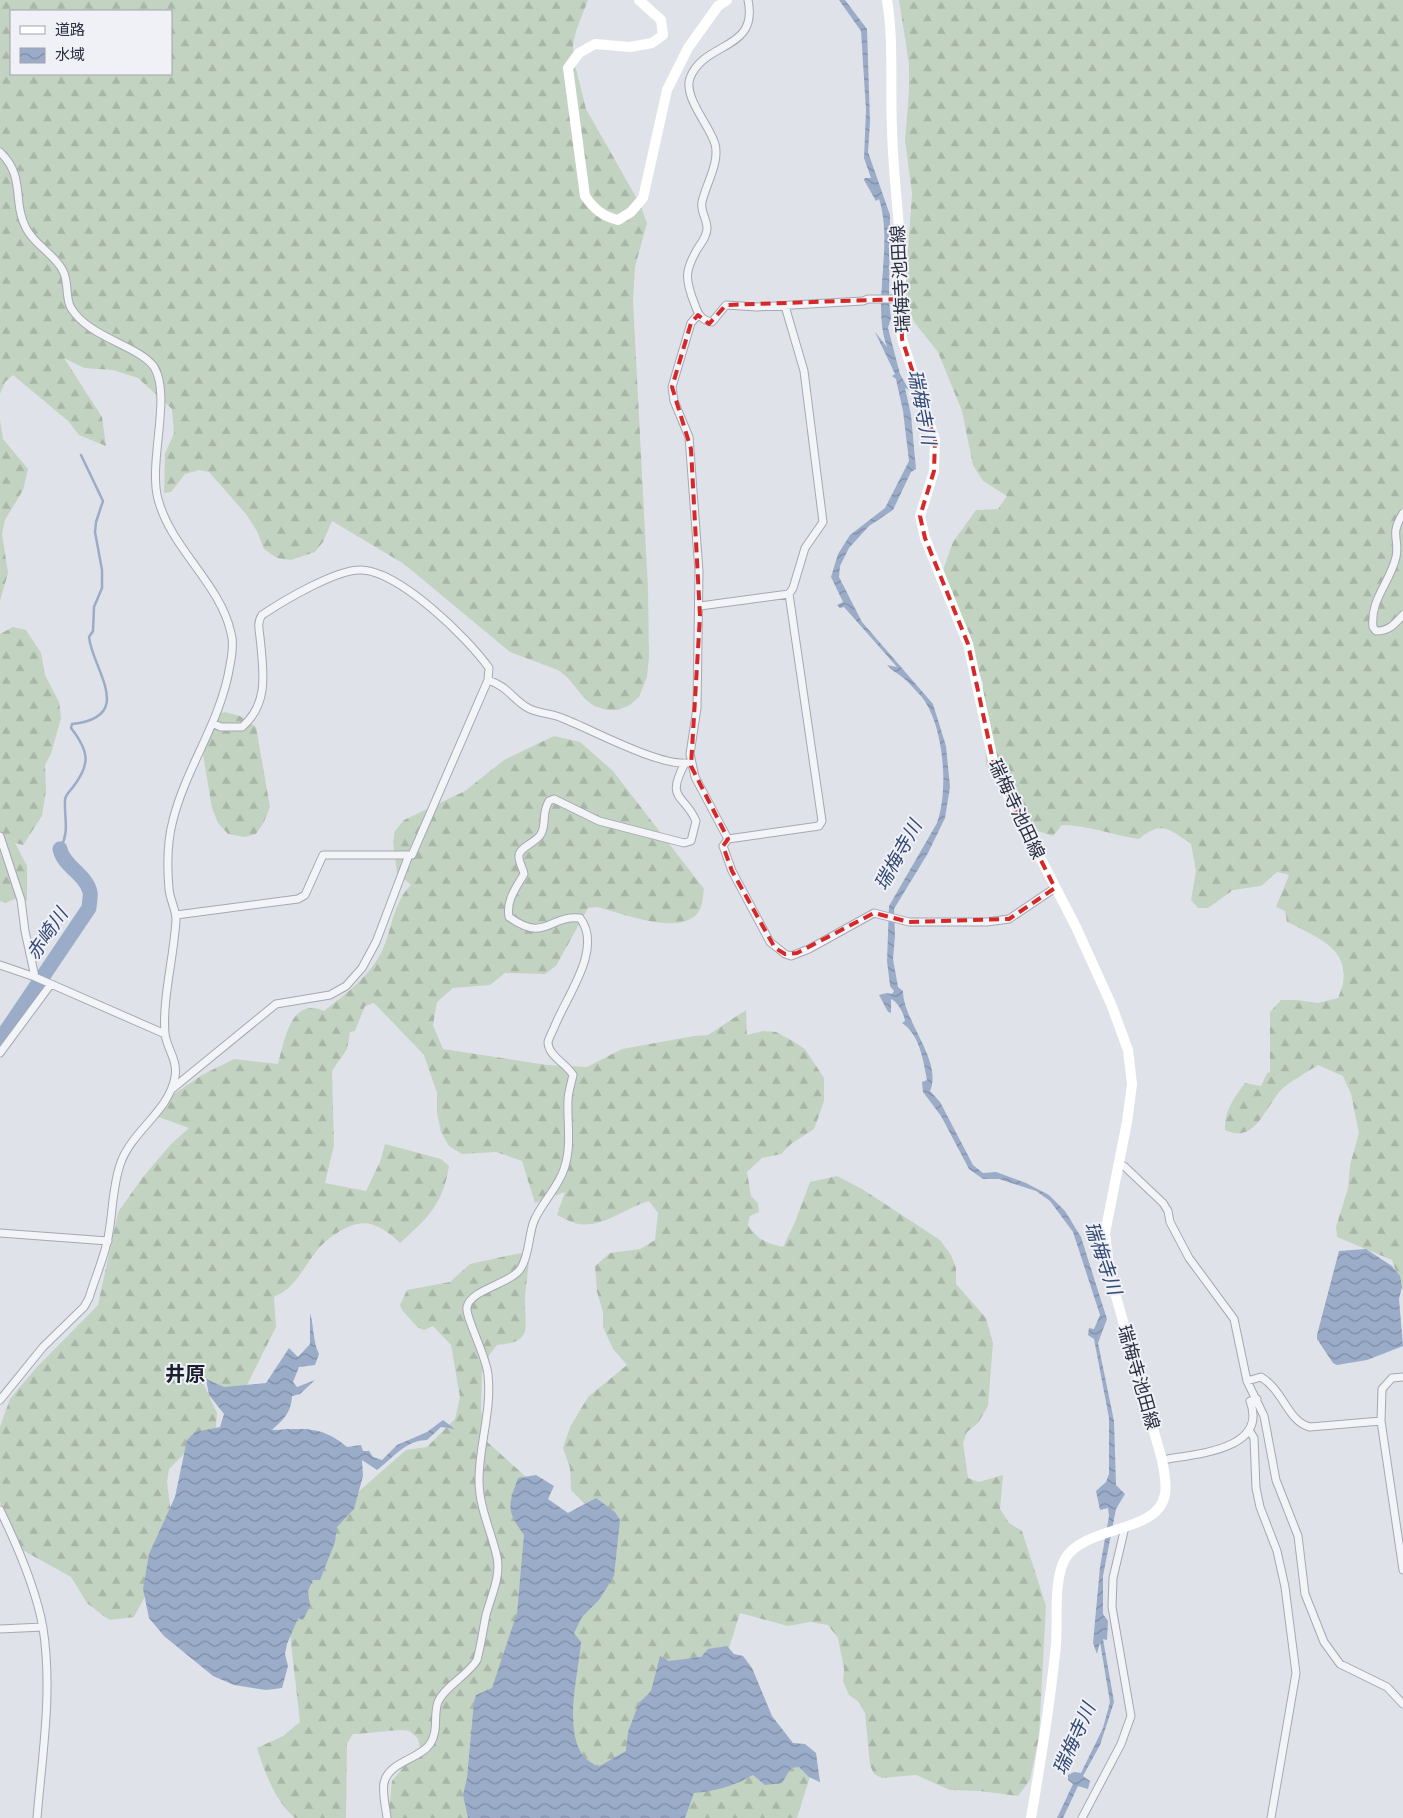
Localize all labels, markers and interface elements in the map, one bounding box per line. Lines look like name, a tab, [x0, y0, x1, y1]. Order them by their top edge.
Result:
legend	[10, 10, 172, 75]
text: 道路	[55, 21, 85, 39]
text: 水域	[55, 46, 85, 64]
street label: 瑞梅寺池田線	[887, 225, 913, 333]
water label: 瑞梅寺川	[903, 367, 941, 448]
street label: 瑞梅寺池田線	[985, 756, 1049, 862]
water label: 瑞梅寺川	[870, 814, 927, 894]
water label: 赤崎川	[22, 902, 74, 964]
water label: 瑞梅寺川	[1080, 1218, 1127, 1300]
street label: 瑞梅寺池田線	[1114, 1322, 1164, 1432]
district label: 井原	[165, 1362, 205, 1386]
water label: 瑞梅寺川	[1048, 1698, 1101, 1778]

